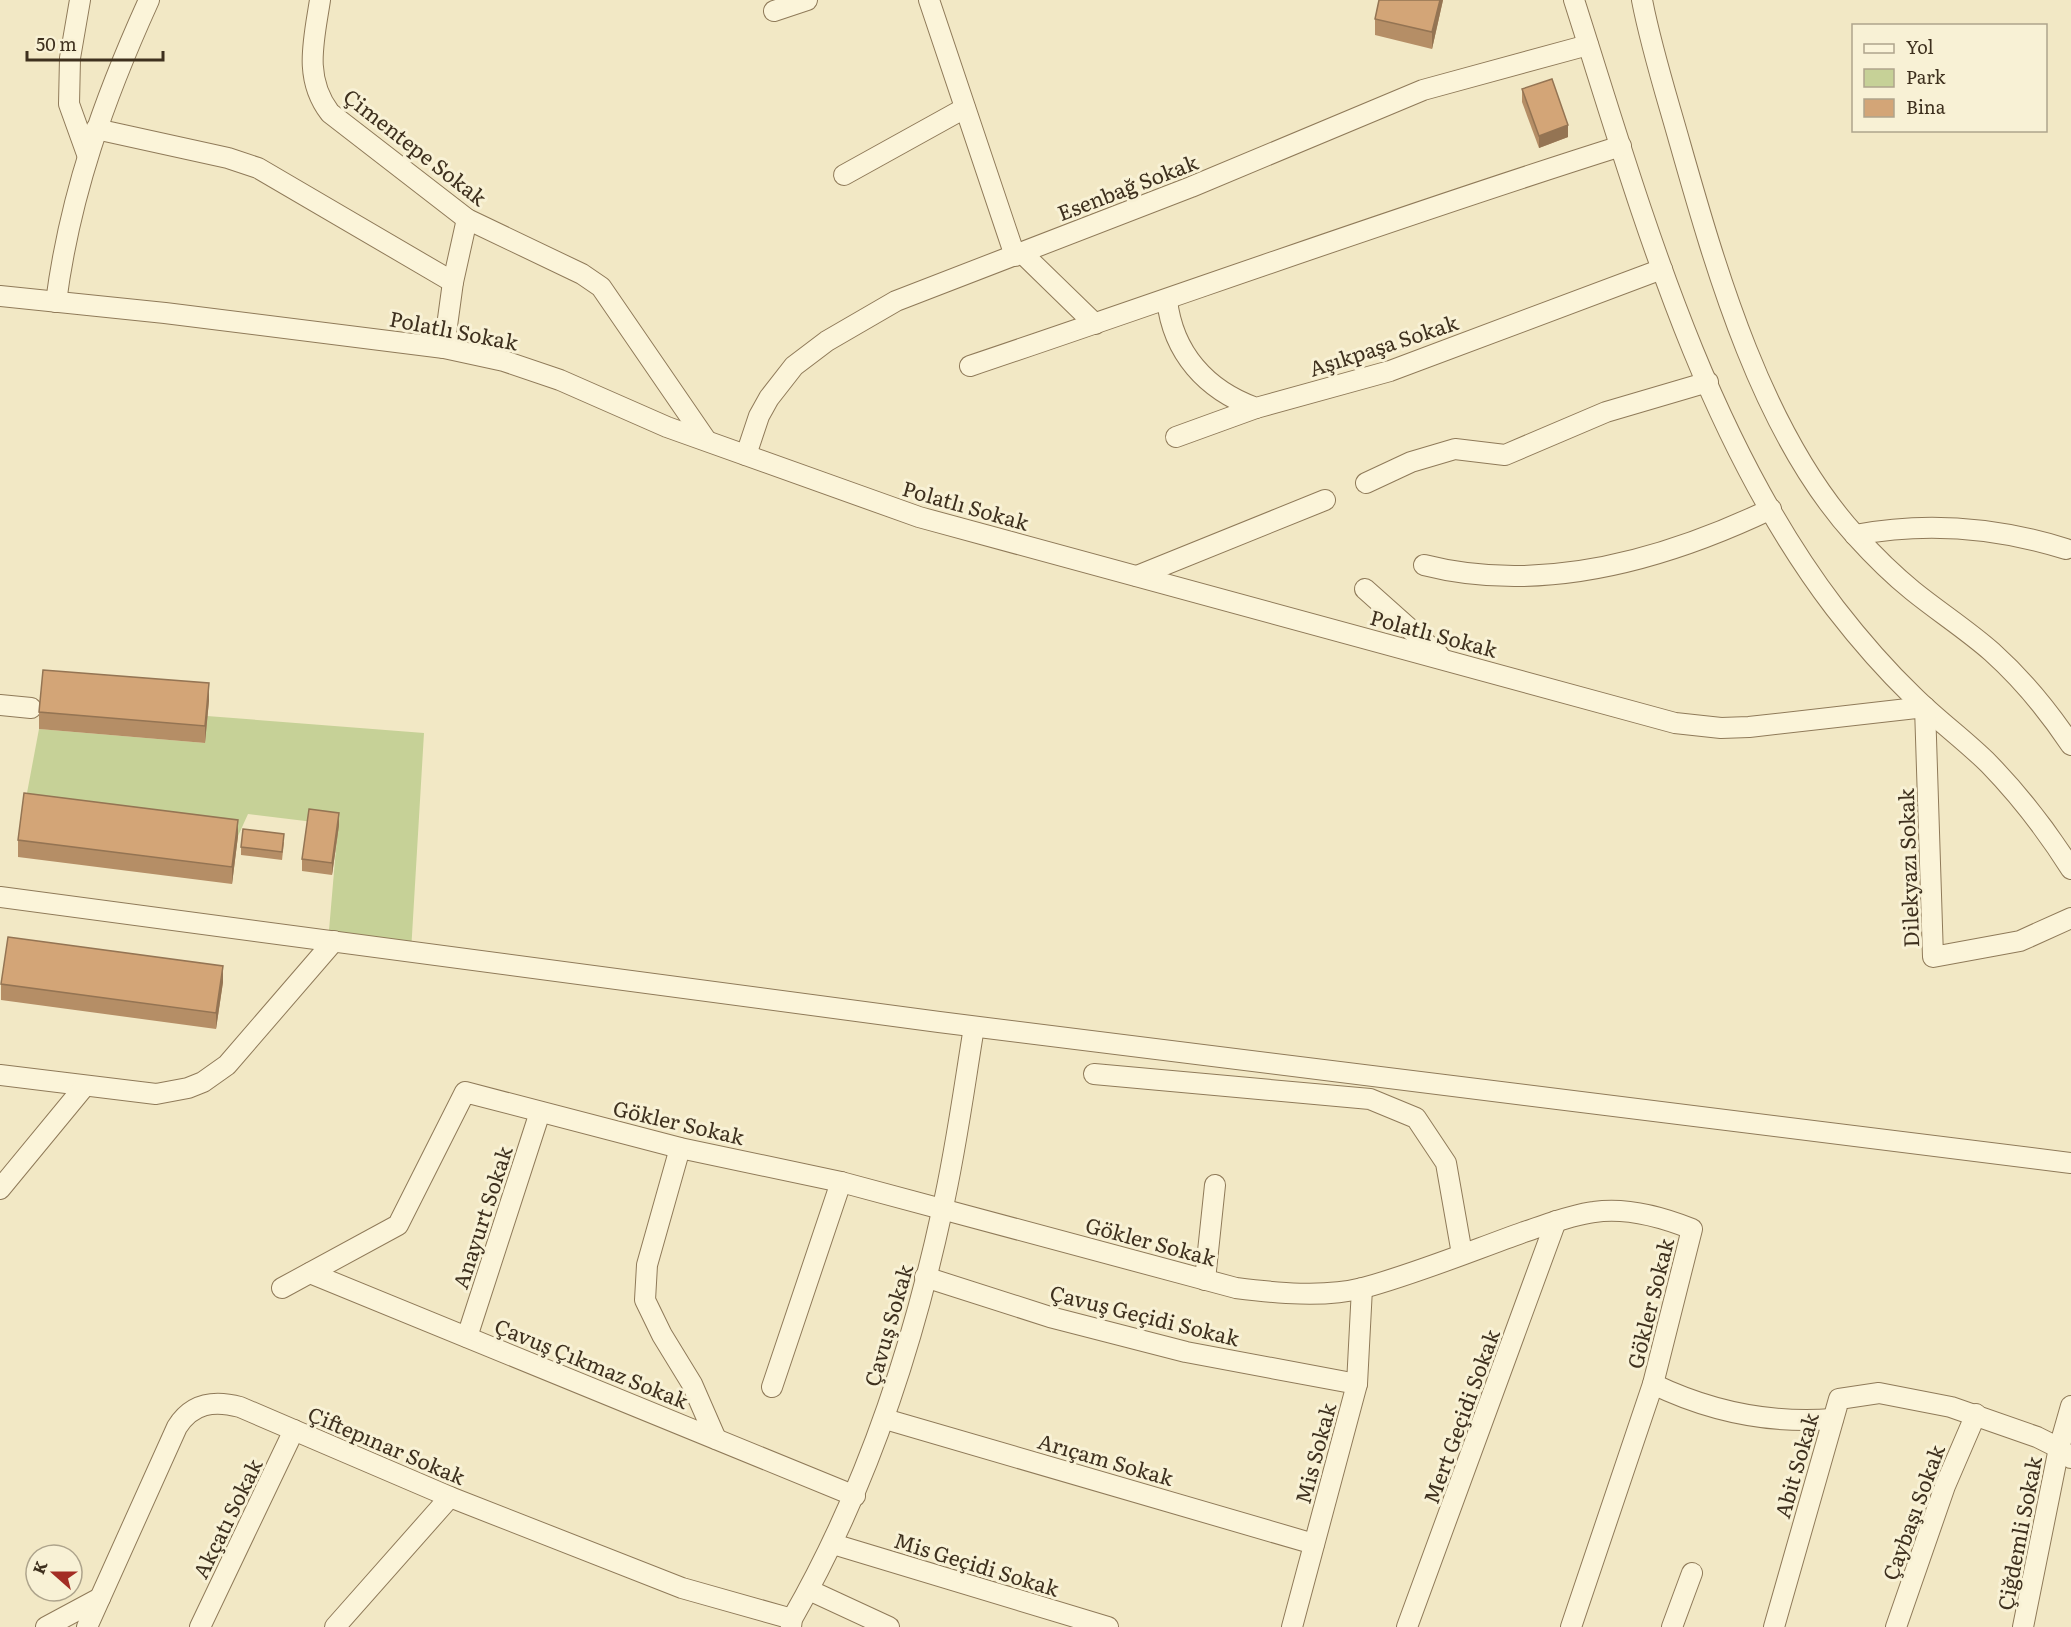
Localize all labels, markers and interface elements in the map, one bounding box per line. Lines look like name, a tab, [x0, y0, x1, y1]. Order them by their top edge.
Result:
scale bar	[27, 24, 164, 62]
legend	[1852, 24, 2047, 132]
text: 50 m	[36, 30, 77, 57]
text: Yol	[1906, 33, 1934, 60]
text: Park	[1906, 63, 1947, 90]
street label: Çimentepe Sokak	[338, 80, 494, 212]
text: Bina	[1906, 93, 1946, 120]
street label: Esenbağ Sokak	[1052, 145, 1202, 227]
street label: Polatlı Sokak	[387, 301, 521, 357]
street label: Aşıkpaşa Sokak	[1304, 305, 1462, 383]
street label: Polatlı Sokak	[899, 471, 1033, 537]
street label: Polatlı Sokak	[1367, 600, 1501, 664]
street label: Dilekyazı Sokak	[1889, 788, 1925, 948]
street label: Gökler Sokak	[610, 1091, 748, 1151]
street label: Anayurt Sokak	[443, 1141, 519, 1292]
street label: Gökler Sokak	[1082, 1208, 1220, 1272]
street label: Gökler Sokak	[1618, 1234, 1680, 1372]
street label: Çavuş Sokak	[855, 1260, 919, 1390]
street label: Çavuş Geçidi Sokak	[1047, 1275, 1243, 1353]
street label: Çavuş Çıkmaz Sokak	[491, 1309, 694, 1415]
street label: Mert Geçidi Sokak	[1414, 1324, 1506, 1508]
street label: Çiftepınar Sokak	[304, 1397, 471, 1491]
street label: Mis Sokak	[1286, 1399, 1342, 1507]
street label: Abit Sokak	[1765, 1408, 1825, 1521]
street label: Arıçam Sokak	[1035, 1424, 1178, 1492]
street label: Çaybaşı Sokak	[1873, 1440, 1951, 1584]
street label: Akçatı Sokak	[184, 1453, 268, 1583]
street label: Çiğdemli Sokak	[1988, 1453, 2048, 1613]
street label: Mis Geçidi Sokak	[891, 1523, 1064, 1603]
north arrow	[24, 1543, 84, 1603]
text: K	[26, 1557, 53, 1577]

